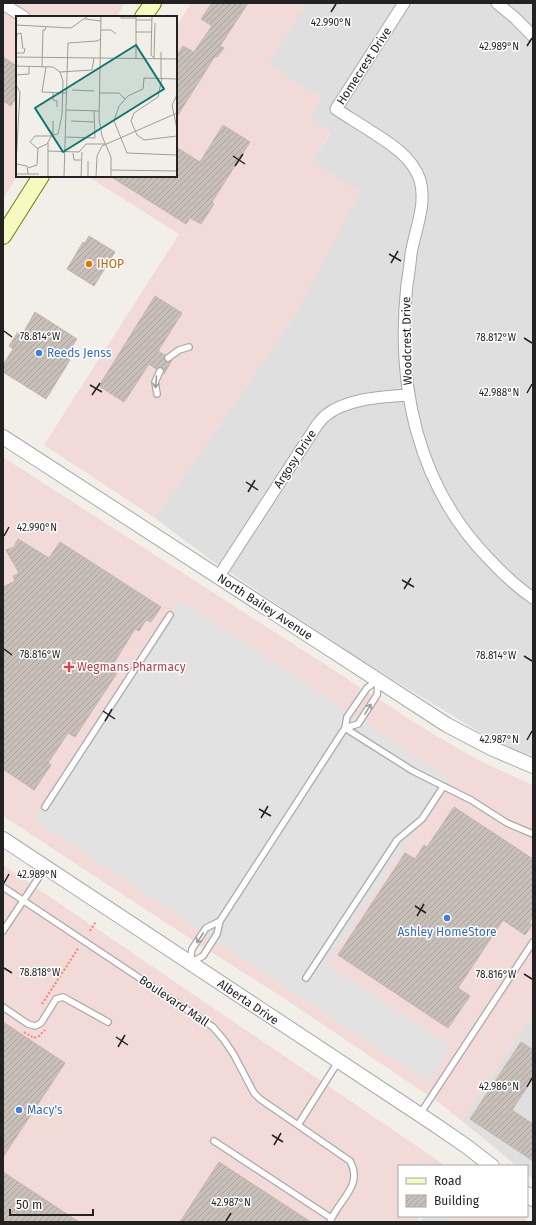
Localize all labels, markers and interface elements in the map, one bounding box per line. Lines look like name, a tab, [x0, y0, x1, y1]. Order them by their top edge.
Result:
inset map	[16, 16, 177, 177]
text: 42.990°N	[311, 17, 351, 29]
street label: Homecrest Drive	[334, 25, 394, 107]
text: 42.989°N	[479, 41, 519, 53]
place label: IHOP	[97, 257, 124, 271]
marker: IHOP	[84, 259, 94, 269]
street label: Woodcrest Drive	[399, 296, 415, 386]
text: 78.814°W	[20, 331, 61, 343]
text: 78.812°W	[476, 332, 517, 344]
place label: Reeds Jenss	[47, 346, 112, 360]
marker: Reeds Jenss	[34, 348, 44, 358]
one-way arrow	[153, 376, 160, 389]
text: 42.988°N	[479, 387, 519, 399]
street label: Argosy Drive	[271, 427, 319, 491]
text: 42.990°N	[17, 522, 57, 534]
street label: North Bailey Avenue	[215, 571, 315, 643]
text: 78.816°W	[20, 649, 61, 661]
text: 78.814°W	[476, 650, 517, 662]
place label: Wegmans Pharmacy	[77, 660, 186, 674]
marker: Wegmans Pharmacy	[64, 662, 74, 672]
one-way arrow	[364, 703, 372, 715]
text: 42.987°N	[479, 734, 519, 746]
text: 42.989°N	[17, 869, 57, 881]
marker: Ashley HomeStore	[442, 913, 452, 923]
place label: Ashley HomeStore	[397, 925, 497, 939]
one-way arrow	[195, 932, 203, 944]
text: 78.818°W	[20, 967, 61, 979]
text: 78.816°W	[476, 969, 517, 981]
street label: Boulevard Mall	[137, 973, 212, 1030]
street label: Alberta Drive	[215, 976, 281, 1028]
text: 42.986°N	[479, 1081, 519, 1093]
place label: Macy's	[27, 1103, 63, 1117]
marker: Macy's	[14, 1105, 24, 1115]
legend	[398, 1165, 528, 1217]
text: Road	[434, 1174, 462, 1188]
scale bar	[10, 1191, 93, 1217]
text: Building	[434, 1194, 480, 1208]
text: 42.987°N	[211, 1197, 251, 1209]
text: 50 m	[16, 1198, 42, 1212]

